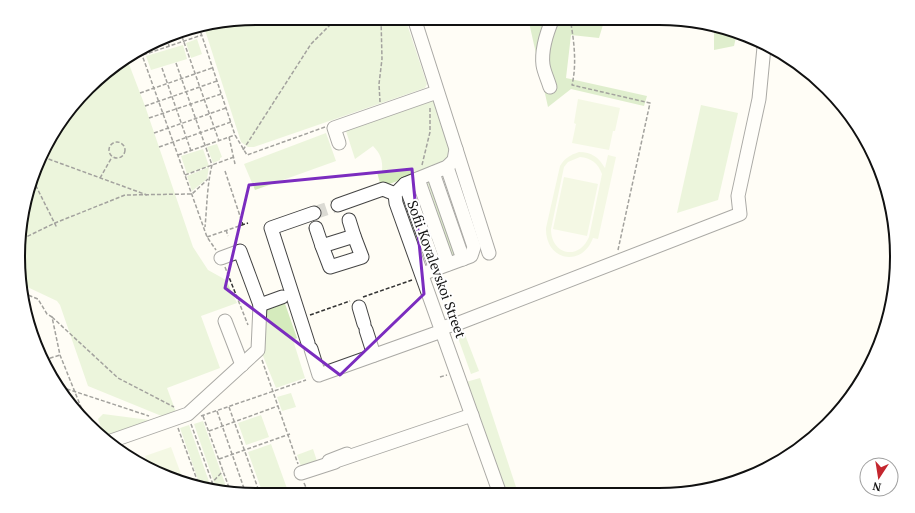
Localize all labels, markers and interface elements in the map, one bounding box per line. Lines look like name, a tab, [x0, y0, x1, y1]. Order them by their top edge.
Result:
street label: Sofii Kovalevskoi Street	[403, 198, 471, 341]
north arrow	[859, 457, 899, 497]
text: N	[871, 479, 882, 494]

